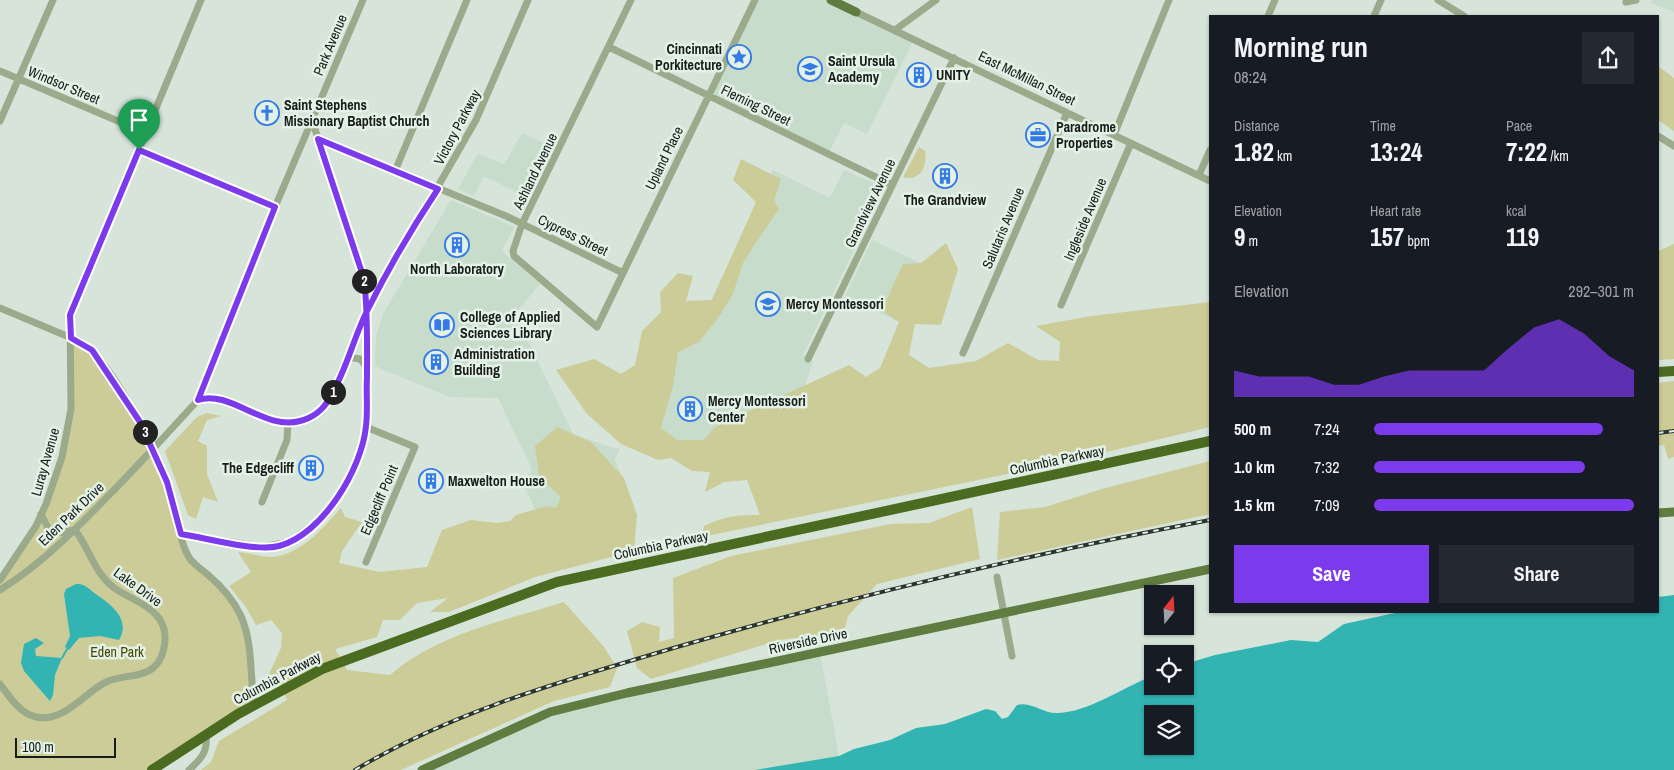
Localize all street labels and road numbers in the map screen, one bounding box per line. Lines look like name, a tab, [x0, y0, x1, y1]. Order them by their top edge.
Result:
street label: Park Avenue	[309, 12, 351, 78]
street label: East McMillan Street	[975, 47, 1079, 109]
street label: Windsor Street	[25, 62, 103, 108]
street label: Fleming Street	[718, 80, 794, 130]
street label: Victory Parkway	[430, 86, 484, 168]
street label: Upland Place	[641, 123, 687, 193]
street label: Ashland Avenue	[508, 130, 561, 213]
street label: Grandview Avenue	[841, 156, 899, 250]
street label: Ingleside Avenue	[1060, 175, 1110, 263]
street label: Salutaris Avenue	[978, 185, 1028, 271]
street label: Cypress Street	[535, 210, 611, 260]
street label: Luray Avenue	[27, 426, 63, 498]
street label: Columbia Parkway	[1008, 441, 1106, 479]
street label: Edgecliff Point	[356, 462, 402, 538]
street label: Eden Park Drive	[34, 478, 108, 550]
street label: Columbia Parkway	[612, 526, 710, 564]
street label: Lake Drive	[110, 563, 166, 611]
street label: Riverside Drive	[767, 624, 849, 658]
street label: Columbia Parkway	[230, 647, 324, 709]

